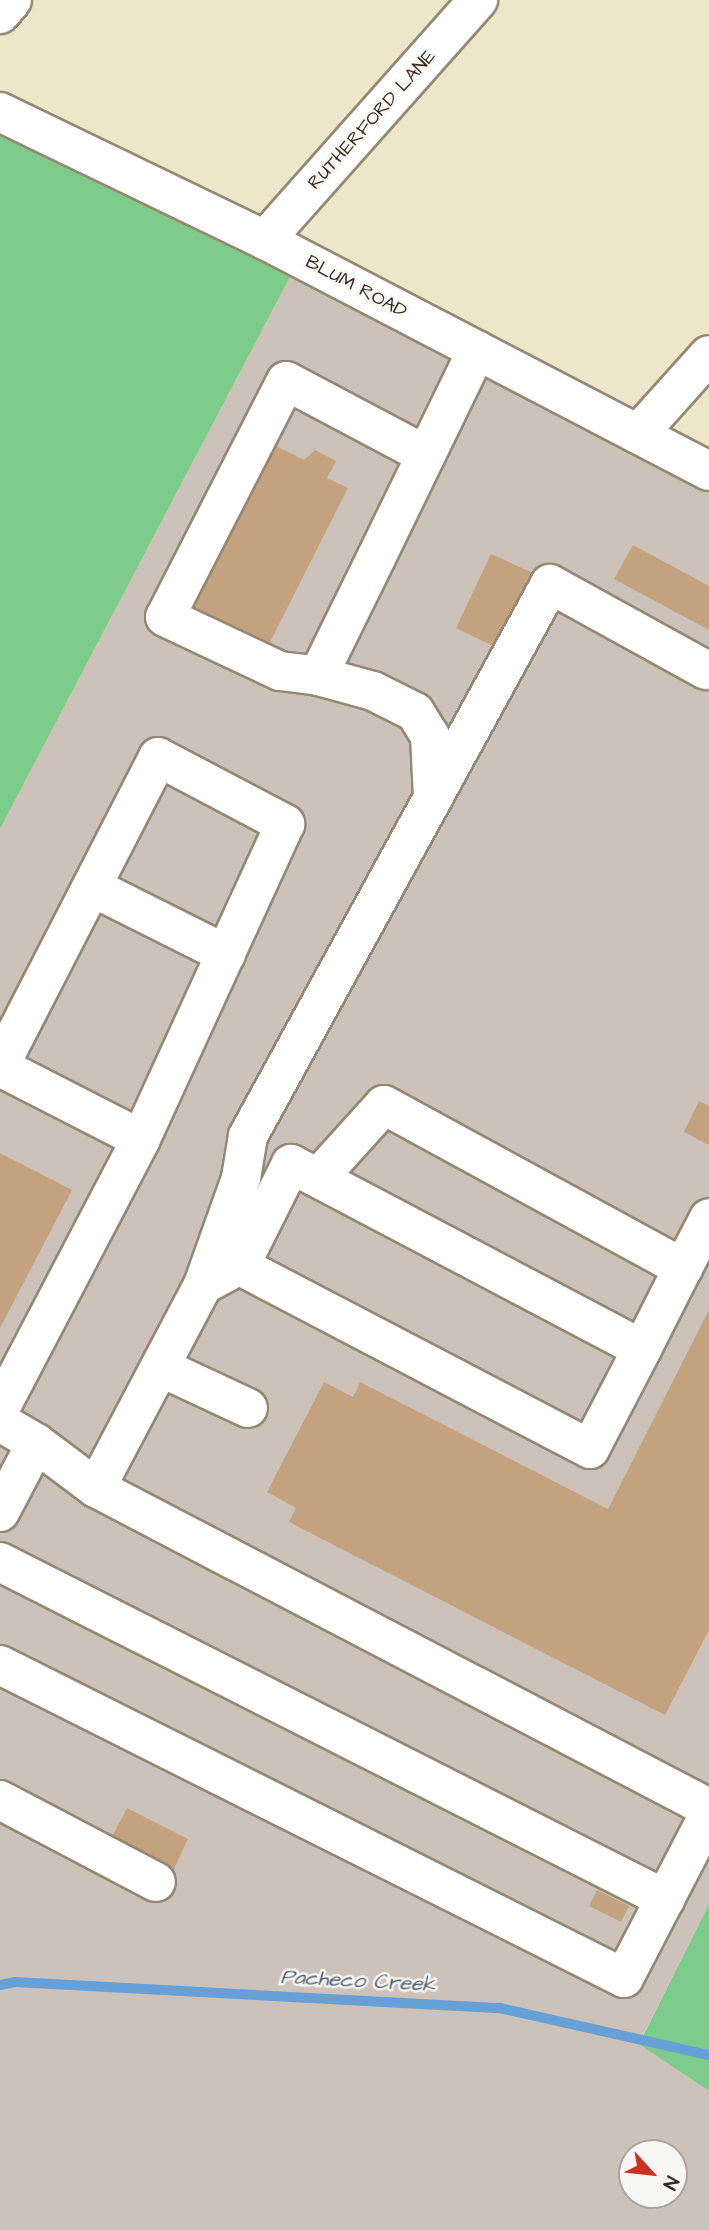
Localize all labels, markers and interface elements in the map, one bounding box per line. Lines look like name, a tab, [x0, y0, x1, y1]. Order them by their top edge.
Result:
street label: RUTHERFORD LANE	[303, 45, 441, 195]
street label: BLUM ROAD	[301, 251, 411, 323]
water label: Pacheco Creek	[280, 1964, 436, 1998]
north arrow	[618, 2139, 688, 2209]
text: N	[656, 2171, 685, 2194]

